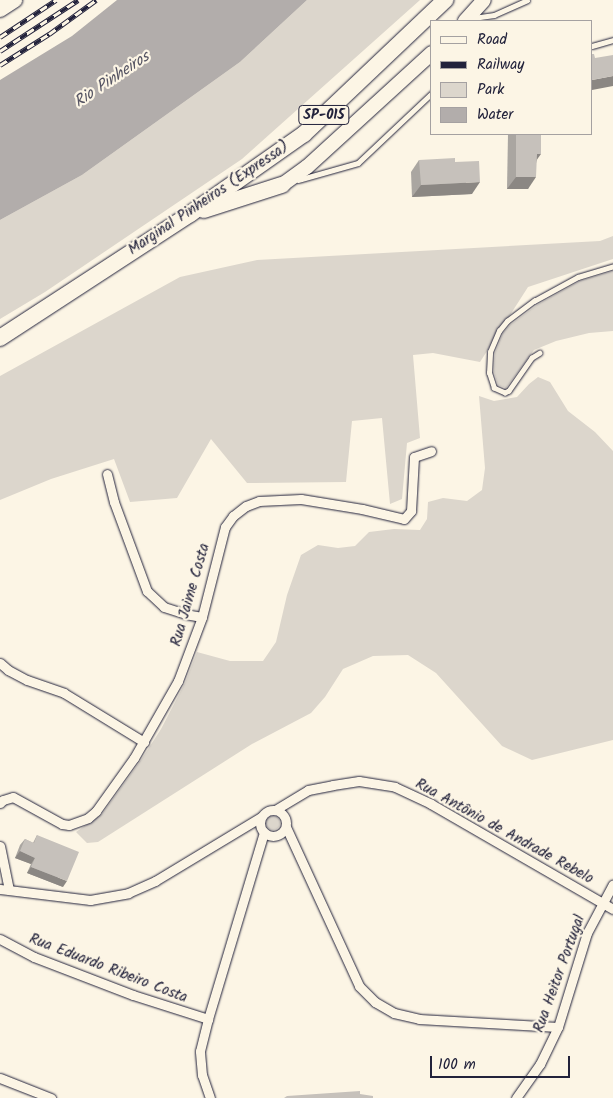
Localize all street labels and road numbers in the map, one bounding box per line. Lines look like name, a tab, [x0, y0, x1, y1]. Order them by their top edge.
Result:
road number: SP-015	[298, 104, 350, 126]
street label: Marginal Pinheiros (Expressa)	[125, 138, 293, 260]
street label: Rua Jaime Costa	[168, 541, 214, 649]
street label: Rua Antônio de Andrade Rebelo	[412, 775, 596, 889]
street label: Rua Heitor Portugal	[530, 913, 590, 1035]
street label: Rua Eduardo Ribeiro Costa	[26, 930, 190, 1008]

